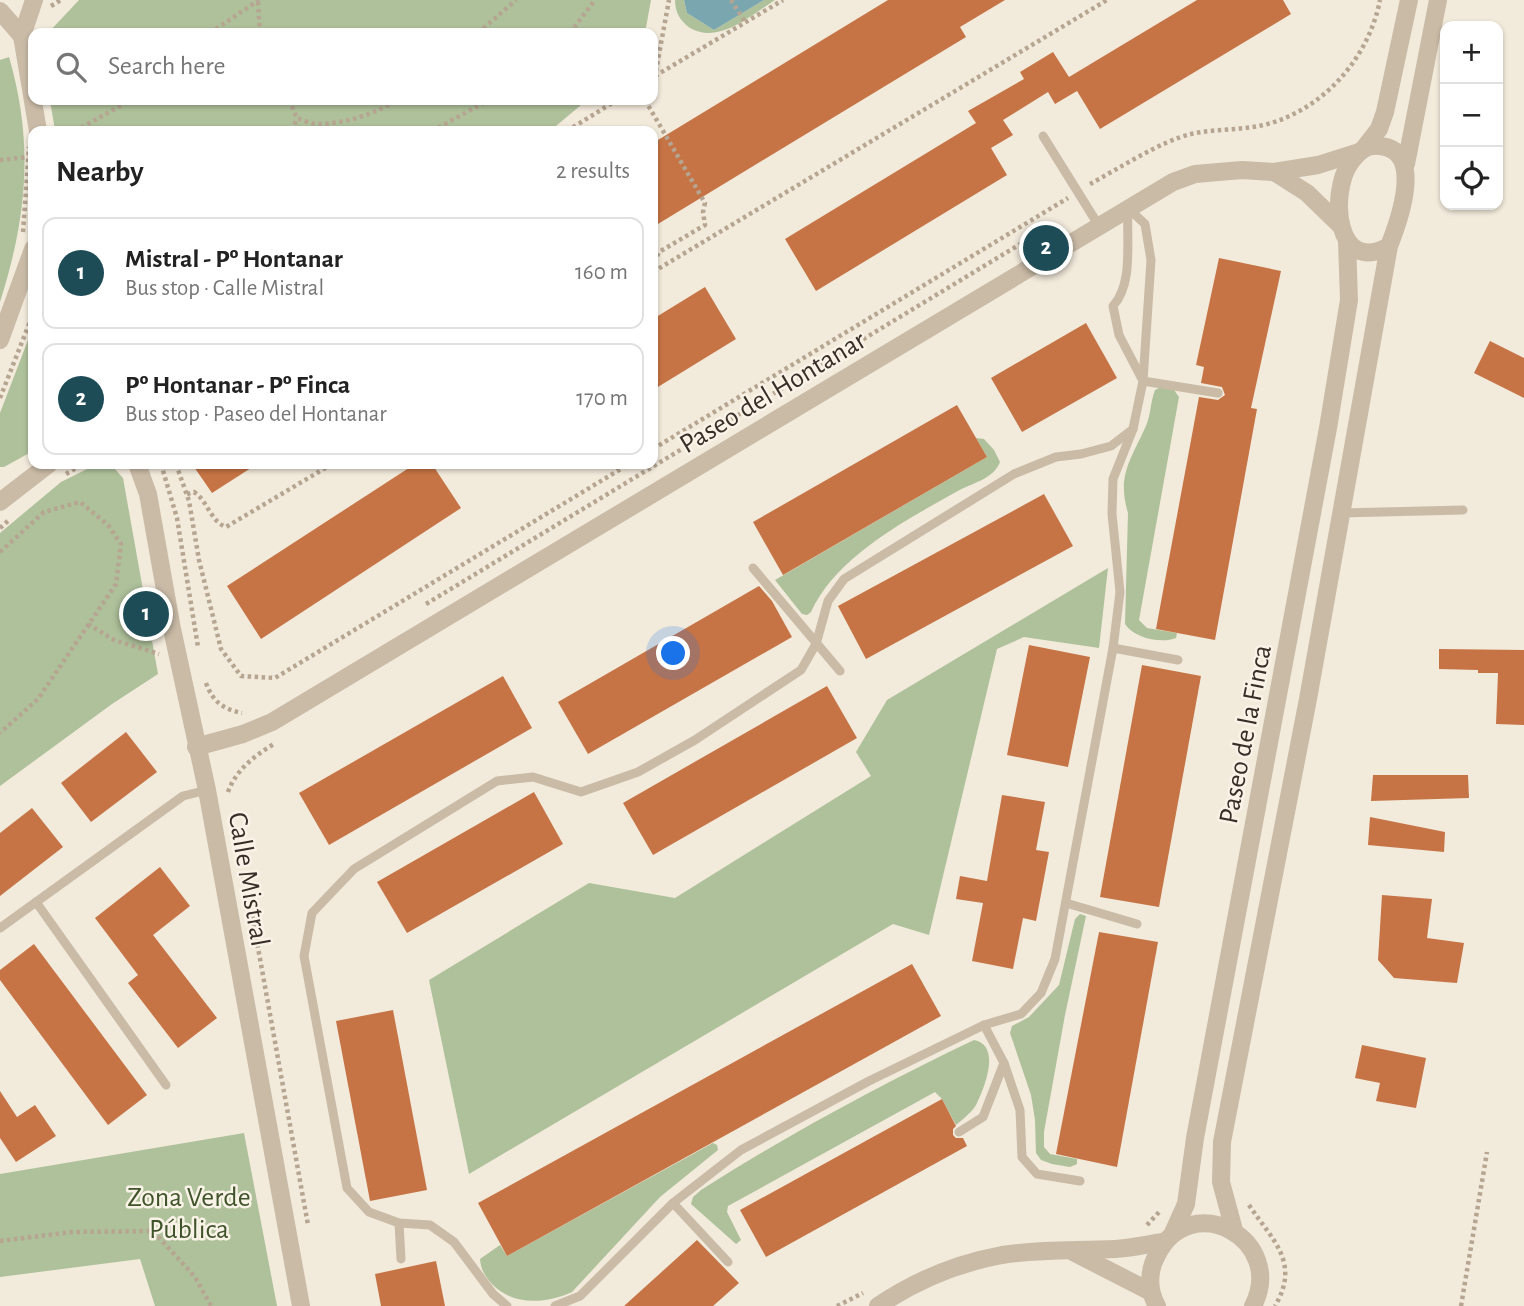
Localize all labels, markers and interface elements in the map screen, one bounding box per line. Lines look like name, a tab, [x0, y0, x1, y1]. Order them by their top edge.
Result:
map controls	[1440, 21, 1503, 210]
button: +	[1440, 21, 1503, 84]
search box	[28, 28, 658, 105]
icon: search	[52, 48, 90, 86]
text: Search here	[108, 53, 226, 79]
button: −	[1440, 84, 1503, 147]
button: locate	[1440, 147, 1503, 210]
text: Nearby	[56, 157, 144, 187]
text: 2 results	[556, 160, 630, 183]
pin: 2	[1023, 222, 1069, 274]
text: Mistral - Pº Hontanar	[125, 246, 343, 272]
text: 1	[77, 261, 85, 284]
text: 160 m	[575, 261, 628, 284]
text: Bus stop · Calle Mistral	[125, 277, 324, 300]
street label: Paseo del Hontanar	[675, 326, 871, 459]
text: Pº Hontanar - Pº Finca	[125, 372, 350, 398]
text: 2	[76, 387, 86, 410]
text: 170 m	[576, 387, 628, 410]
text: Bus stop · Paseo del Hontanar	[125, 403, 387, 426]
pin: 1	[123, 588, 169, 640]
your location	[656, 636, 690, 670]
street label: Paseo de la Finca	[1215, 642, 1277, 826]
street label: Calle Mistral	[222, 810, 274, 949]
park label: Zona Verde Pública	[127, 1184, 251, 1244]

